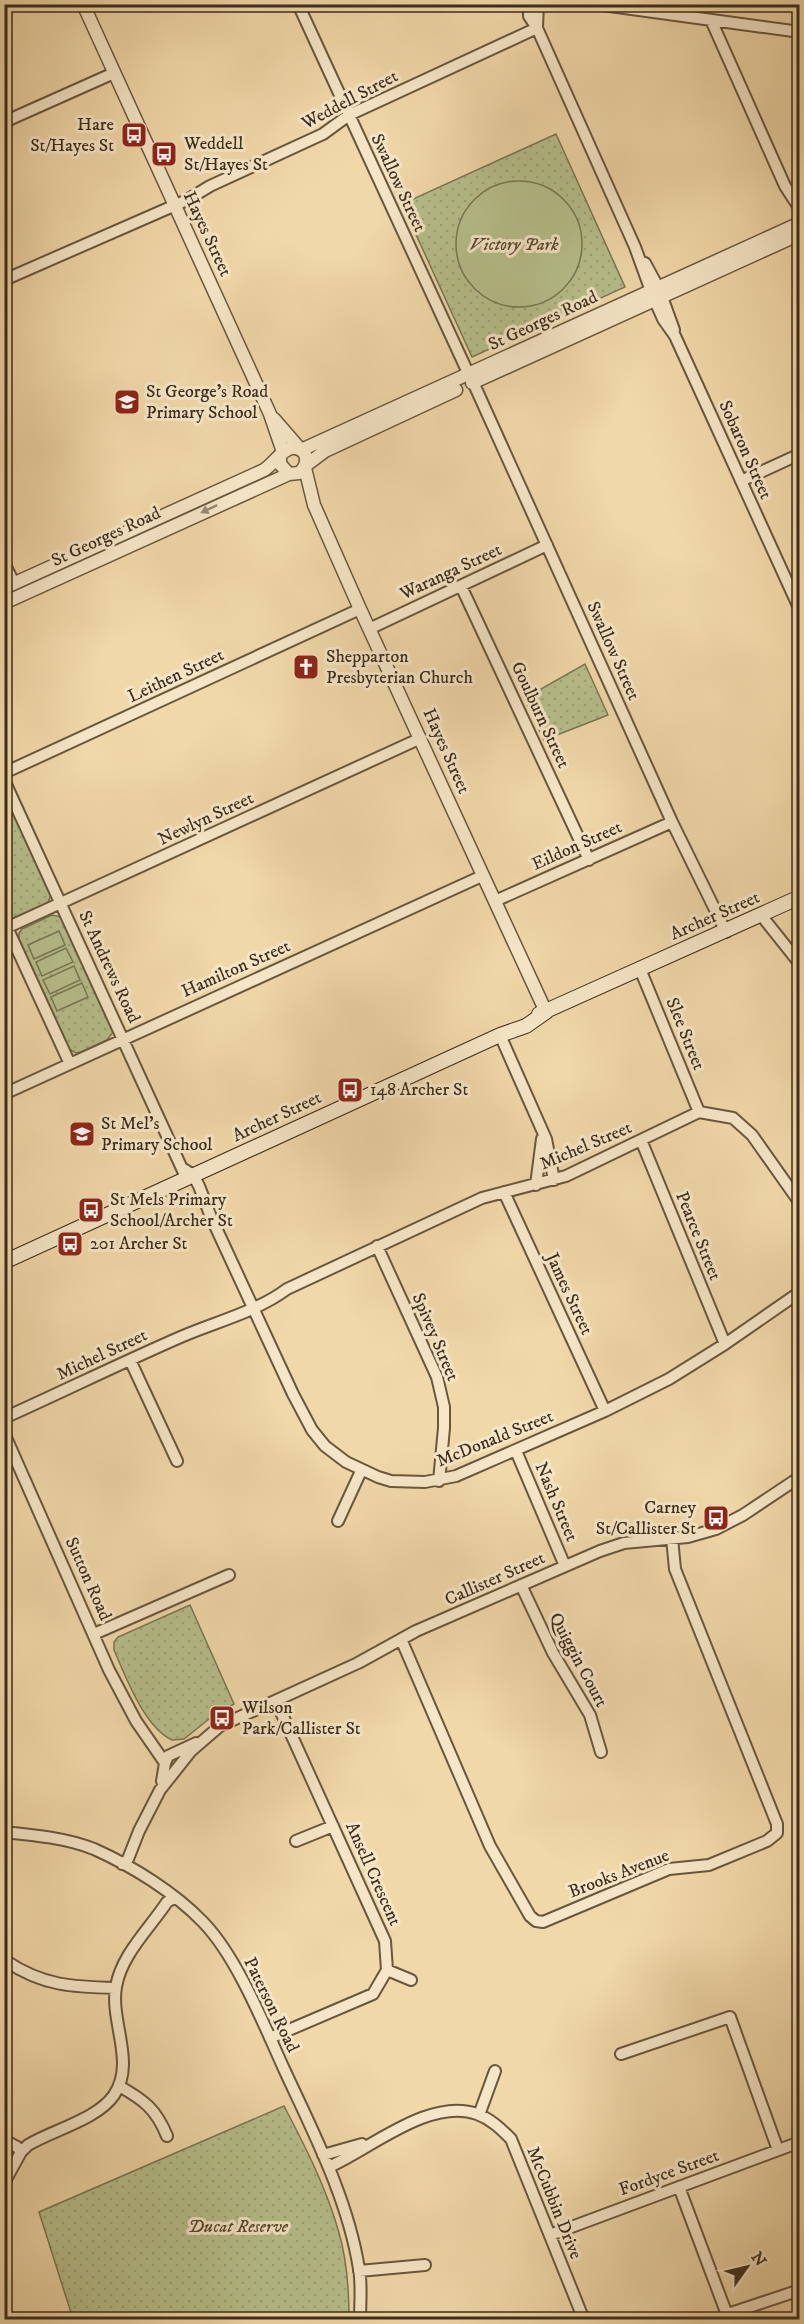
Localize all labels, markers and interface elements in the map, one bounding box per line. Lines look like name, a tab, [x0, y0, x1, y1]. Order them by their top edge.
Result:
street label: Weddell Street	[297, 65, 402, 135]
place label: Hare St/Hayes St	[30, 114, 114, 157]
bus stop icon: Hare St/Hayes St	[119, 120, 149, 150]
street label: Swallow Street	[366, 130, 430, 236]
place label: Weddell St/Hayes St	[183, 133, 268, 176]
bus stop icon: Weddell St/Hayes St	[149, 139, 179, 169]
street label: Hayes Street	[178, 188, 236, 280]
park label: Victory Park	[469, 234, 559, 256]
street label: St Georges Road	[485, 286, 601, 356]
place label: St George's Road Primary School	[146, 381, 268, 424]
school or university icon: St George's Road Primary School	[112, 387, 142, 417]
street label: Sobaron Street	[713, 397, 777, 503]
street label: St Georges Road	[48, 502, 164, 572]
one-way arrow	[201, 505, 218, 514]
street label: Waranga Street	[396, 539, 506, 606]
street label: Swallow Street	[581, 598, 645, 704]
street label: Leithen Street	[124, 644, 228, 708]
place label: Shepparton Presbyterian Church	[326, 646, 473, 689]
church icon: Shepparton Presbyterian Church	[291, 652, 321, 682]
street label: Goulburn Street	[506, 658, 574, 772]
street label: Hayes Street	[417, 705, 475, 797]
street label: Newlyn Street	[155, 787, 257, 851]
street label: Eildon Street	[529, 816, 626, 876]
street label: Archer Street	[667, 886, 763, 946]
street label: St Andrews Road	[73, 907, 145, 1027]
street label: Hamilton Street	[178, 935, 294, 1003]
street label: Slee Street	[661, 995, 710, 1074]
bus stop icon: 148 Archer St	[335, 1075, 365, 1105]
place label: 148 Archer St	[370, 1079, 469, 1101]
street label: Archer Street	[229, 1087, 325, 1147]
place label: St Mel's Primary School	[101, 1113, 213, 1156]
street label: Michel Street	[537, 1117, 635, 1175]
school or university icon: St Mel's Primary School	[67, 1119, 97, 1149]
street label: Pearce Street	[670, 1188, 726, 1284]
place label: St Mels Primary School/Archer St	[110, 1189, 233, 1232]
bus stop icon: St Mels Primary School/Archer St	[76, 1195, 106, 1225]
bus stop icon: 201 Archer St	[55, 1229, 85, 1259]
place label: 201 Archer St	[90, 1233, 188, 1255]
street label: James Street	[540, 1248, 598, 1339]
street label: Spivey Street	[407, 1290, 463, 1385]
street label: Michel Street	[53, 1324, 151, 1386]
street label: McDonald Street	[433, 1405, 557, 1472]
street label: Nash Street	[529, 1459, 583, 1545]
place label: Carney St/Callister St	[596, 1497, 696, 1540]
bus stop icon: Carney St/Callister St	[701, 1503, 731, 1533]
street label: Sutton Road	[60, 1534, 116, 1624]
street label: Callister Street	[441, 1547, 549, 1611]
street label: Quiggin Court	[544, 1609, 612, 1711]
place label: Wilson Park/Callister St	[241, 1697, 361, 1740]
bus stop icon: Wilson Park/Callister St	[207, 1703, 237, 1733]
street label: Ansell Crescent	[340, 1819, 406, 1930]
street label: Brooks Avenue	[566, 1845, 672, 1903]
street label: Paterson Road	[238, 1954, 304, 2056]
street label: McCubbin Drive	[521, 2144, 587, 2262]
street label: Fordyce Street	[616, 2145, 722, 2201]
park label: Ducat Reserve	[188, 2216, 289, 2238]
north arrow	[717, 2237, 777, 2297]
text: N	[747, 2248, 771, 2270]

